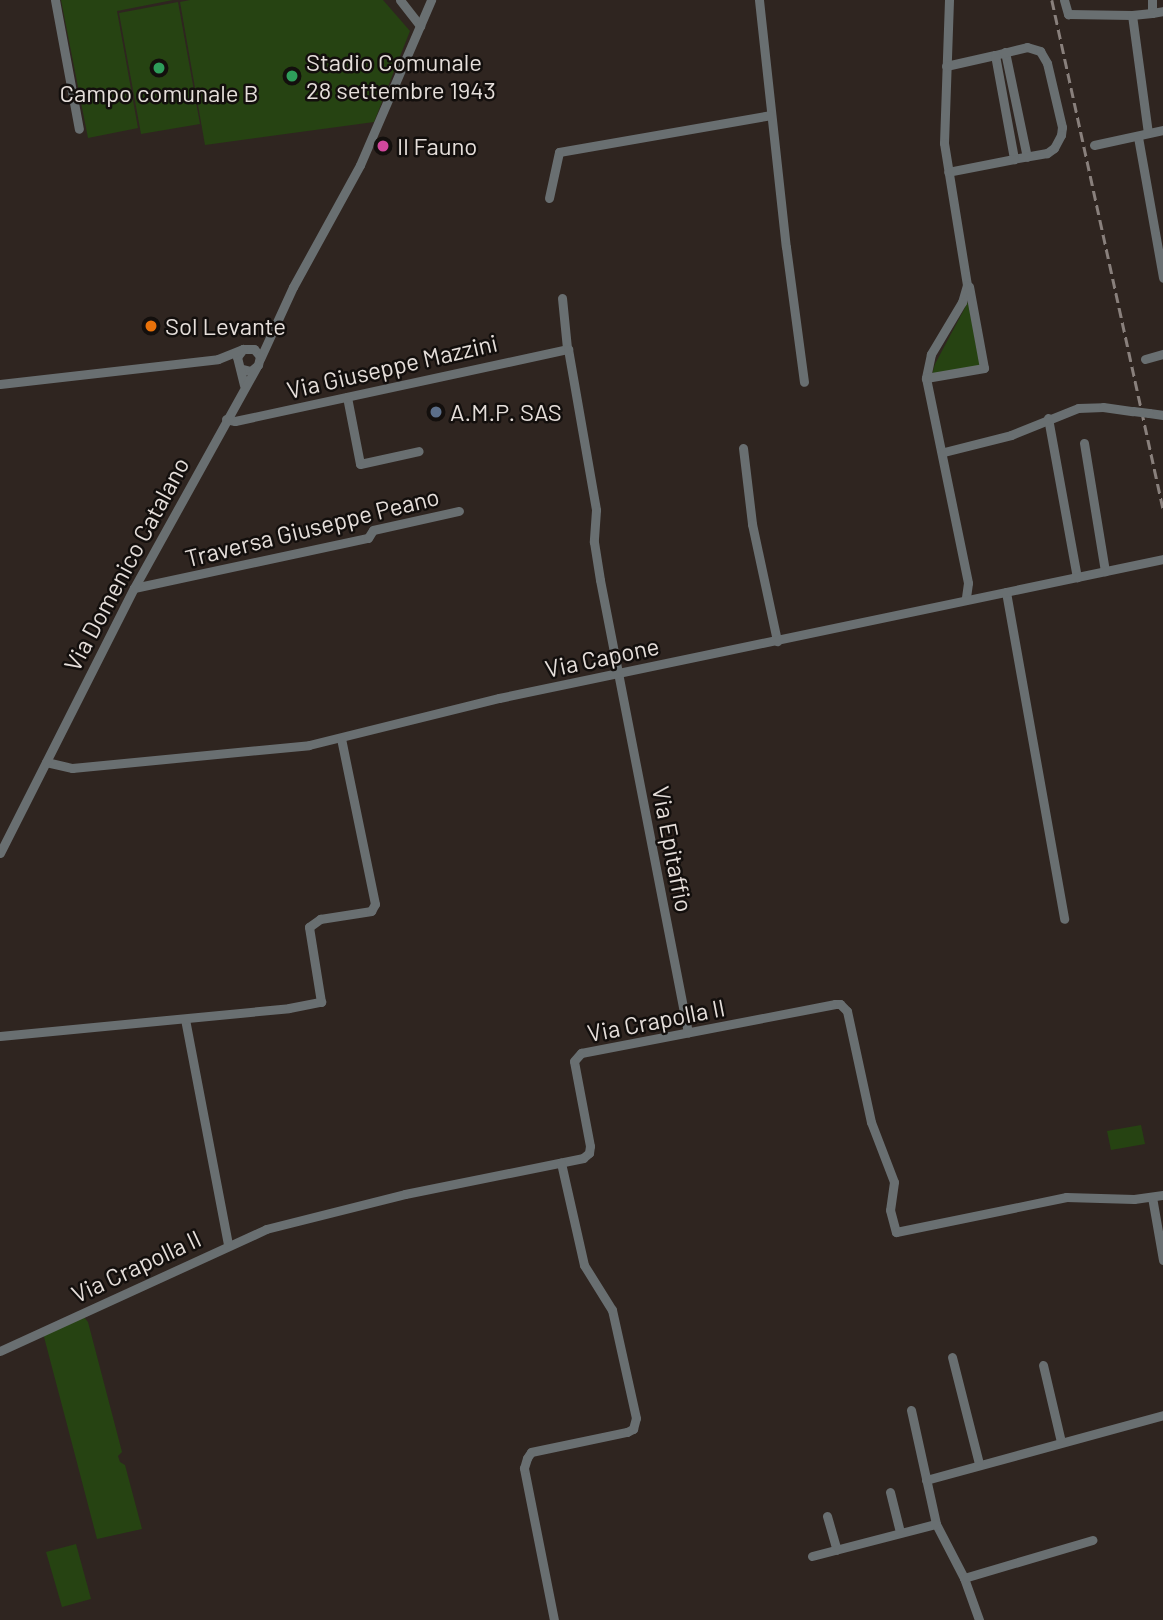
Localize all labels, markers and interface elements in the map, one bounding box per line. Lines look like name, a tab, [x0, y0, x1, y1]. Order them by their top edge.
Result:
place label: Stadio Comunale 28 settembre 1943	[306, 48, 496, 104]
marker: Campo comunale B	[151, 60, 167, 76]
marker: Stadio Comunale 28 settembre 1943	[284, 68, 300, 84]
place label: Campo comunale B	[59, 79, 259, 107]
place label: Il Fauno	[397, 132, 477, 160]
marker: Il Fauno	[375, 138, 391, 154]
place label: Sol Levante	[165, 312, 286, 340]
marker: Sol Levante	[143, 318, 159, 334]
street label: Via Giuseppe Mazzini	[284, 328, 500, 404]
place label: A.M.P. SAS	[450, 398, 562, 426]
marker: A.M.P. SAS	[428, 404, 444, 420]
street label: Via Domenico Catalano	[57, 452, 195, 676]
street label: Traversa Giuseppe Peano	[182, 481, 442, 573]
street label: Via Capone	[542, 631, 662, 683]
street label: Via Epitaffio	[647, 784, 699, 914]
street label: Via Crapolla II	[585, 993, 727, 1047]
street label: Via Crapolla II	[67, 1223, 205, 1309]

